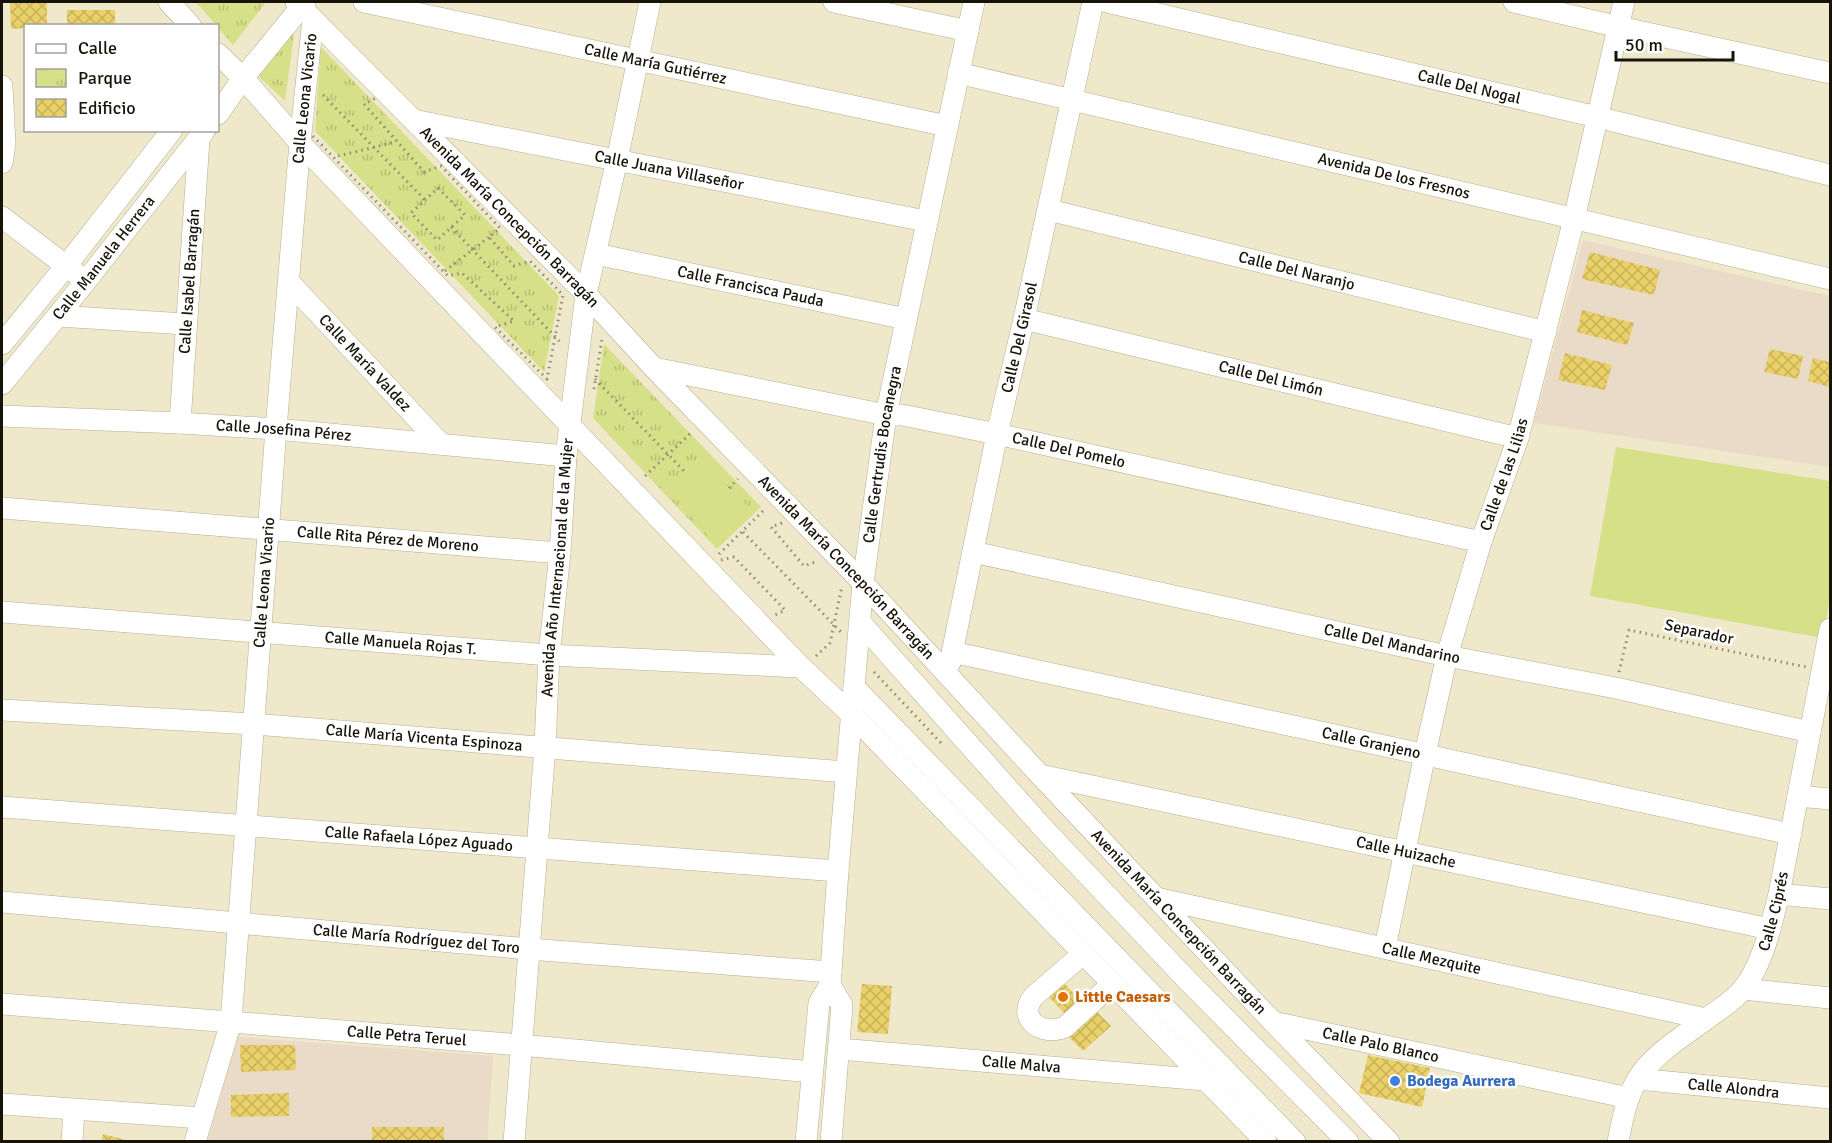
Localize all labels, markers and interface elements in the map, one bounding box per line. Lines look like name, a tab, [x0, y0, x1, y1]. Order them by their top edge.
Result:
legend	[24, 24, 219, 132]
scale bar	[1616, 24, 1733, 62]
street label: Calle Leona Vicario	[288, 32, 321, 164]
text: 50 m	[1625, 34, 1663, 56]
text: Calle	[78, 37, 117, 59]
street label: Calle María Gutiérrez	[582, 39, 729, 89]
street label: Calle Del Nogal	[1416, 65, 1523, 109]
text: Parque	[78, 67, 132, 89]
text: Edificio	[78, 97, 136, 119]
street label: Avenida María Concepción Barragán	[415, 122, 604, 312]
street label: Calle Juana Villaseñor	[593, 146, 746, 195]
street label: Avenida De los Fresnos	[1316, 148, 1472, 204]
street label: Calle Manuela Herrera	[48, 192, 159, 324]
street label: Calle Isabel Barragán	[175, 208, 204, 355]
street label: Calle Del Naranjo	[1236, 247, 1357, 295]
street label: Calle Francisca Pauda	[675, 261, 826, 312]
street label: Calle Del Girasol	[997, 280, 1042, 395]
street label: Calle María Valdez	[314, 310, 416, 416]
street label: Calle Del Limón	[1216, 356, 1325, 401]
street label: Calle Gertrudis Bocanegra	[859, 364, 906, 544]
street label: Calle Josefina Pérez	[215, 415, 352, 446]
street label: Calle de las Lilias	[1476, 416, 1533, 534]
street label: Calle Del Pomelo	[1010, 428, 1127, 472]
street label: Avenida Año Internacional de la Mujer	[537, 437, 578, 698]
street label: Avenida María Concepción Barragán	[754, 471, 939, 664]
street label: Calle Leona Vicario	[249, 516, 279, 649]
street label: Calle Rita Pérez de Moreno	[296, 522, 479, 556]
street label: Separador	[1663, 615, 1735, 649]
street label: Calle Del Mandarino	[1322, 619, 1462, 668]
street label: Calle Manuela Rojas T.	[324, 627, 478, 659]
street label: Calle María Vicenta Espinoza	[325, 720, 523, 756]
street label: Calle Granjeno	[1320, 723, 1423, 764]
street label: Calle Rafaela López Aguado	[324, 822, 514, 856]
street label: Avenida María Concepción Barragán	[1087, 825, 1271, 1019]
street label: Calle Huizache	[1354, 832, 1458, 872]
street label: Calle Ciprés	[1754, 870, 1793, 954]
street label: Calle María Rodríguez del Toro	[312, 920, 521, 958]
street label: Calle Mezquite	[1380, 938, 1483, 979]
place label: Little Caesars	[1075, 987, 1171, 1007]
marker: Little Caesars	[1056, 990, 1070, 1004]
street label: Calle Petra Teruel	[346, 1021, 468, 1051]
street label: Calle Palo Blanco	[1320, 1023, 1441, 1067]
street label: Calle Malva	[981, 1051, 1062, 1078]
place label: Bodega Aurrera	[1407, 1071, 1516, 1091]
marker: Bodega Aurrera	[1388, 1074, 1402, 1088]
street label: Calle Alondra	[1687, 1074, 1780, 1103]

